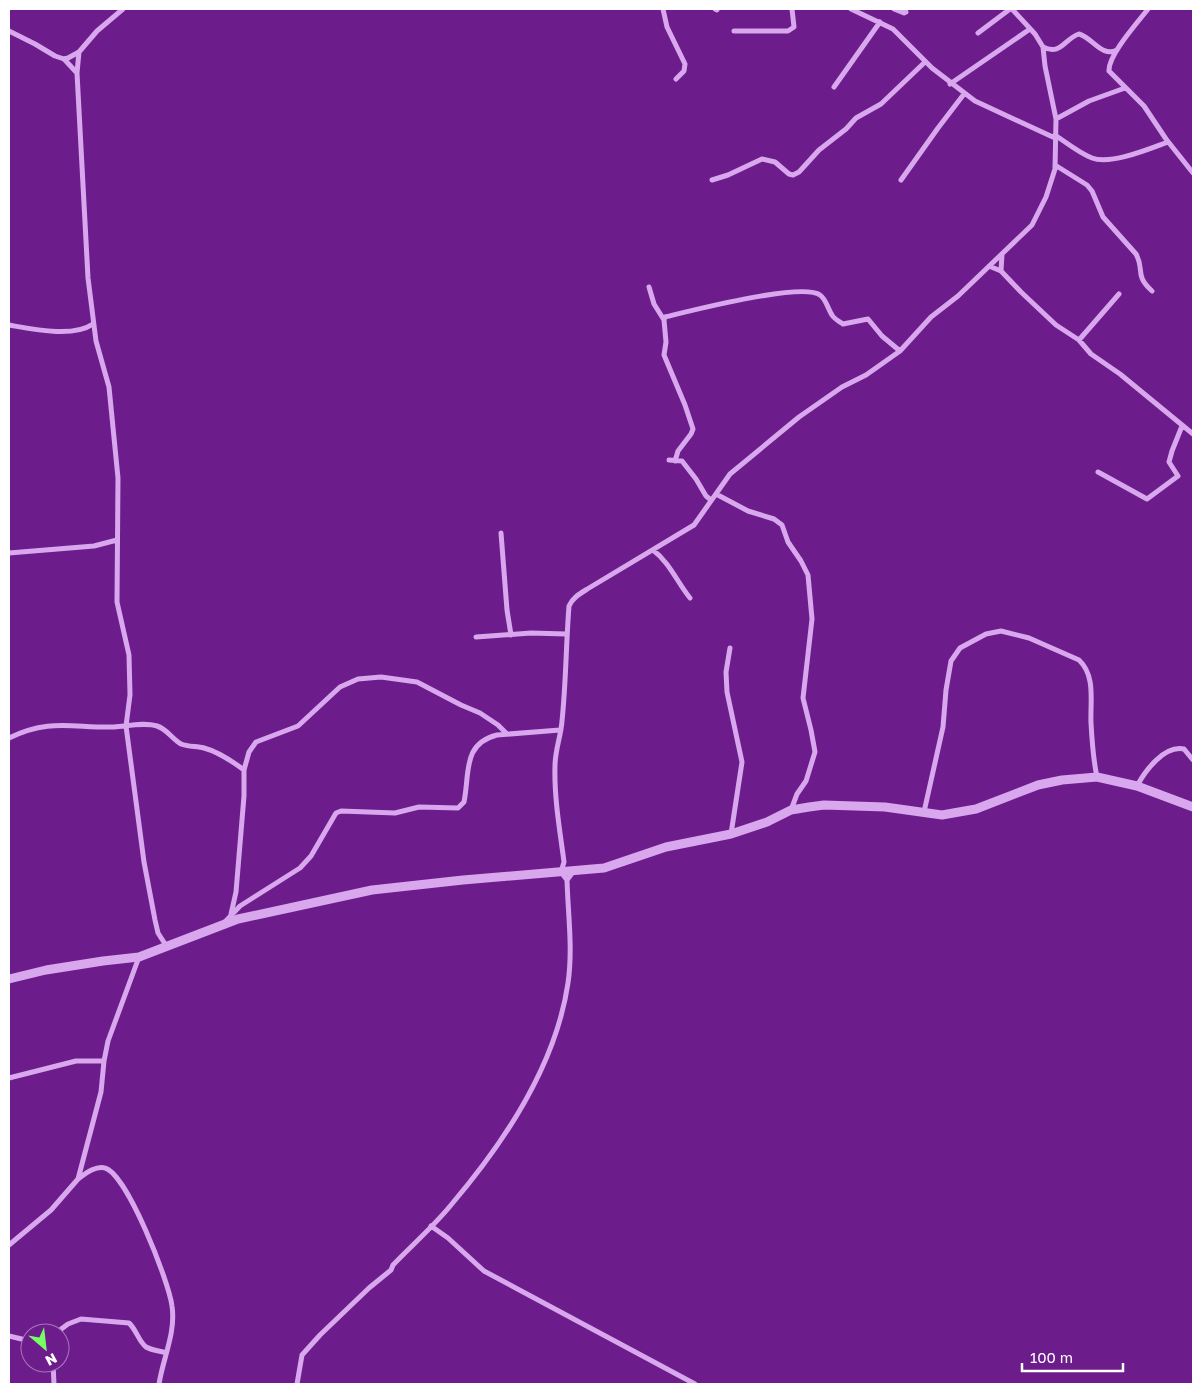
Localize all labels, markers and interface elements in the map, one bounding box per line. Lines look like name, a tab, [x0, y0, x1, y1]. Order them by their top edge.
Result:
north arrow	[20, 1323, 70, 1373]
scale bar	[1022, 1340, 1123, 1372]
text: 100 m	[1030, 1348, 1073, 1366]
text: N	[43, 1350, 60, 1370]

